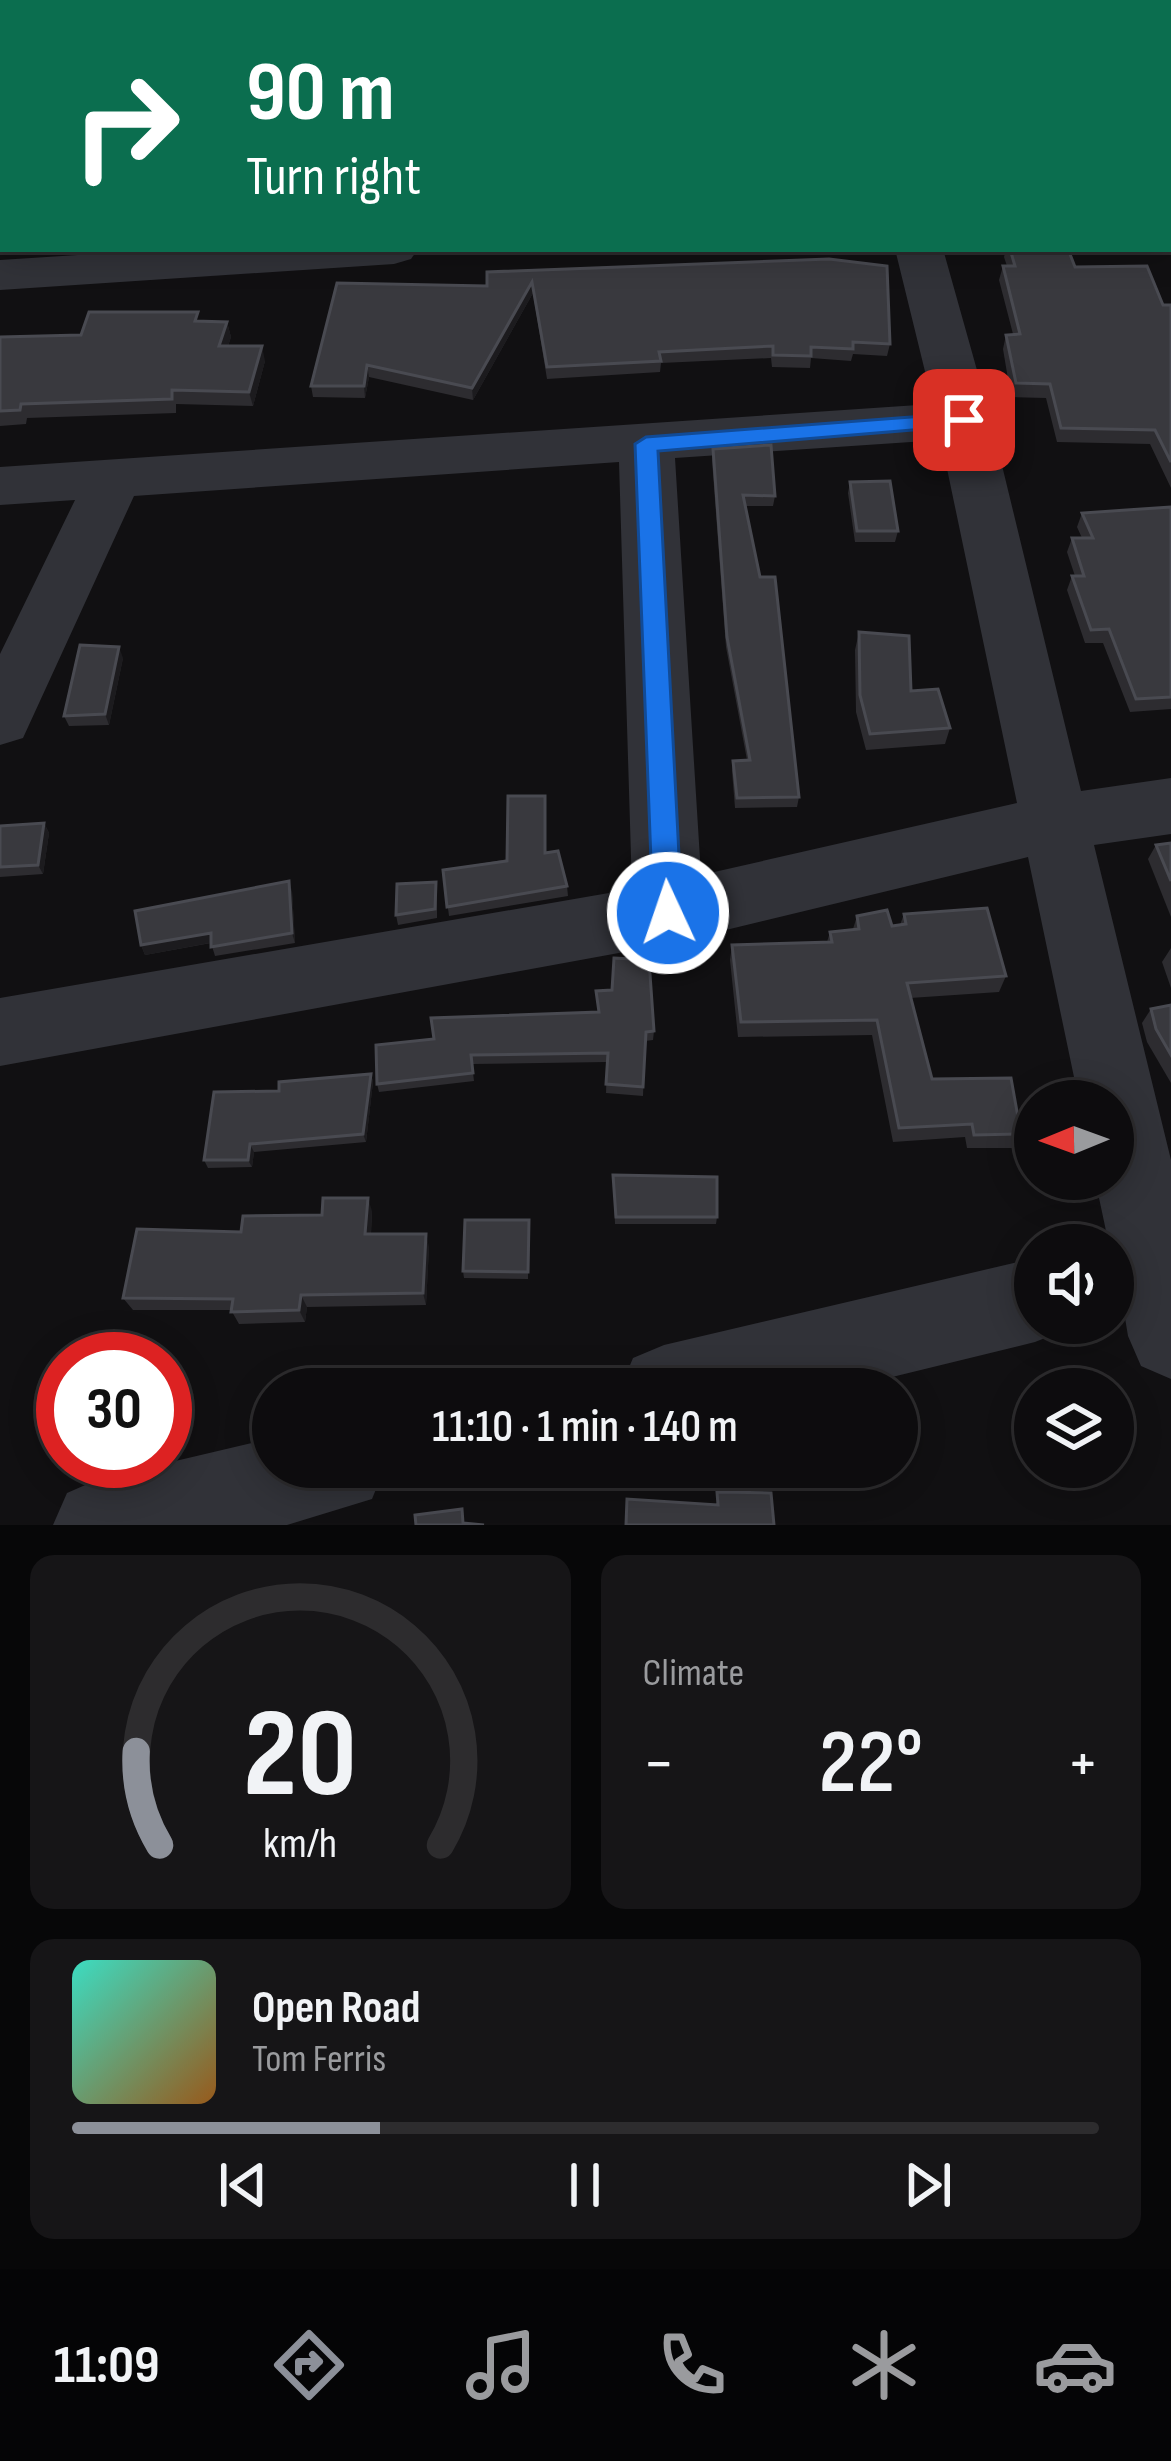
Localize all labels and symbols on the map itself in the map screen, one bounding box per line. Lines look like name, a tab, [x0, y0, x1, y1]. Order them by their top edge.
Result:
pin	[913, 369, 1015, 471]
position arrow	[605, 850, 731, 976]
north arrow	[1014, 1080, 1134, 1200]
speed limit sign: 30	[36, 1332, 192, 1488]

